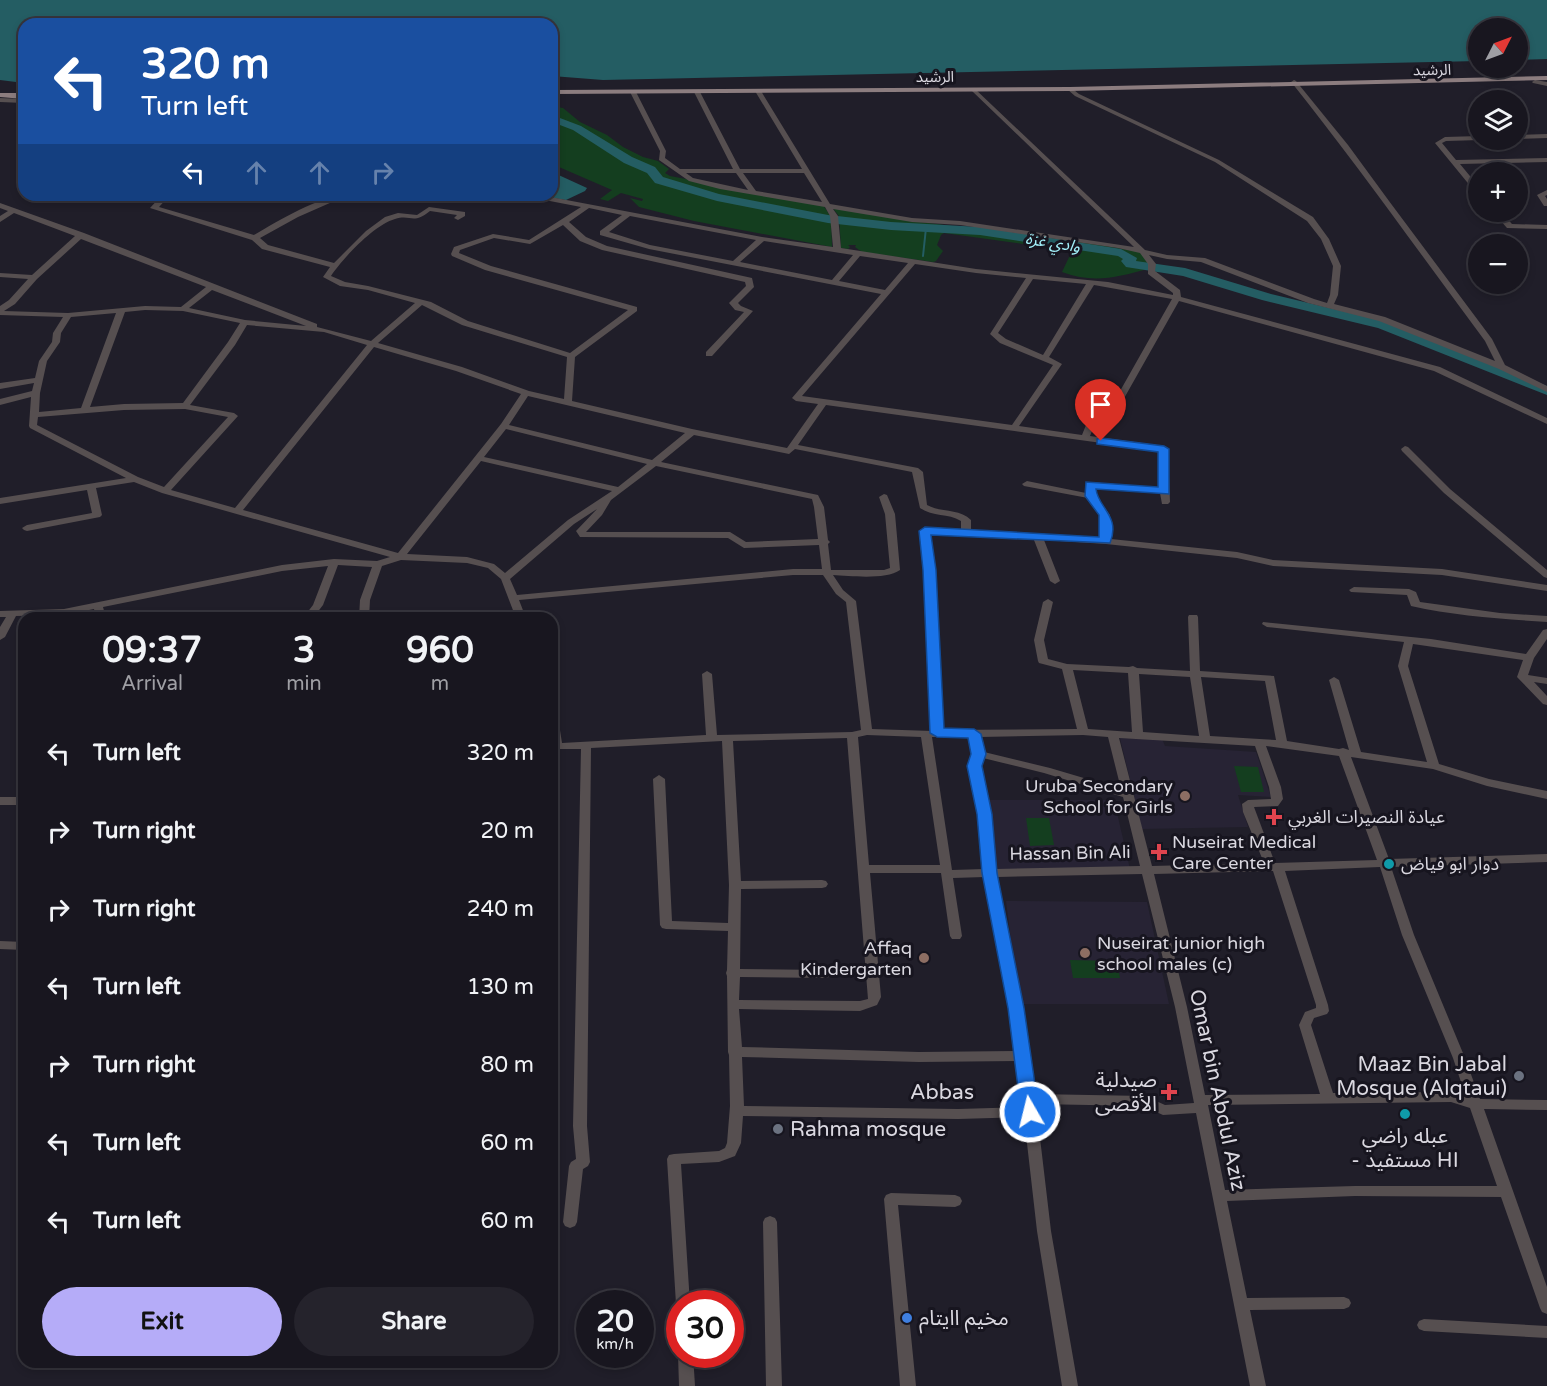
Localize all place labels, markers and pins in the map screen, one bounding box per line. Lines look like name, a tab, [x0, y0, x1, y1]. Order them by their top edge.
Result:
pin	[1075, 379, 1126, 441]
place label: Uruba Secondary School for Girls	[1025, 775, 1173, 818]
marker: Uruba Secondary School for Girls	[1178, 789, 1192, 803]
place label: عيادة النصيرات الغربي	[1288, 806, 1445, 830]
marker: عيادة النصيرات الغربي	[1265, 808, 1283, 826]
place label: Nuseirat Medical Care Center	[1172, 831, 1316, 874]
marker: Nuseirat Medical Care Center	[1150, 843, 1168, 861]
place label: دوار ابو فياض	[1401, 853, 1499, 875]
marker: دوار ابو فياض	[1382, 857, 1396, 871]
place label: Nuseirat junior high school males (c)	[1097, 932, 1265, 975]
place label: Affaq Kindergarten	[800, 937, 912, 980]
marker: Nuseirat junior high school males (c)	[1078, 946, 1092, 960]
marker: Affaq Kindergarten	[917, 951, 931, 965]
place label: Maaz Bin Jabal Mosque (Alqtaui)	[1336, 1052, 1507, 1101]
place label: صيدلية الأقصى	[1095, 1068, 1157, 1117]
marker: Maaz Bin Jabal Mosque (Alqtaui)	[1512, 1069, 1526, 1083]
marker: صيدلية الأقصى	[1162, 1085, 1176, 1099]
marker: عبله راضي - مستفيد HI	[1398, 1107, 1412, 1121]
place label: Rahma mosque	[790, 1117, 946, 1142]
marker: Rahma mosque	[771, 1122, 785, 1136]
place label: عبله راضي - مستفيد HI	[1351, 1124, 1459, 1173]
place label: مخيم اايتام	[919, 1306, 1009, 1334]
marker: مخيم اايتام	[900, 1311, 914, 1325]

